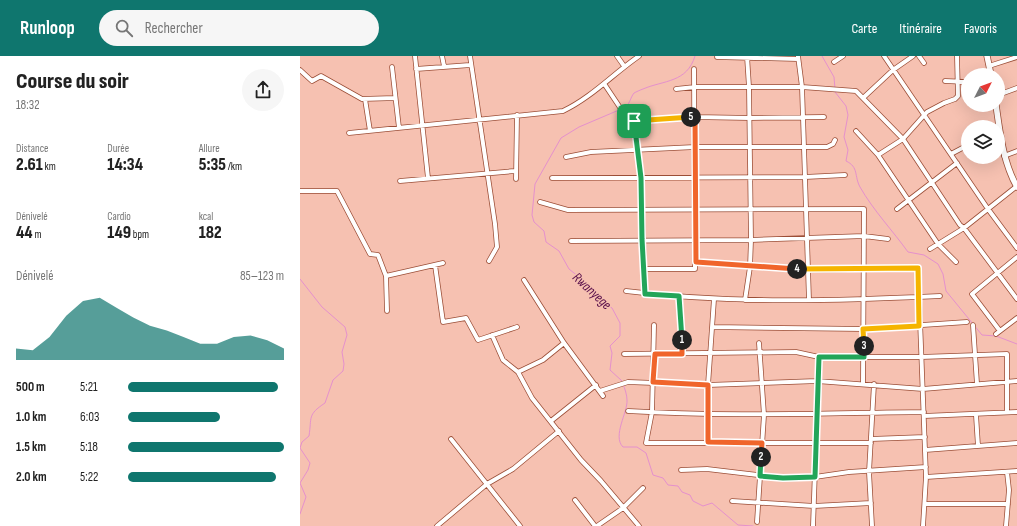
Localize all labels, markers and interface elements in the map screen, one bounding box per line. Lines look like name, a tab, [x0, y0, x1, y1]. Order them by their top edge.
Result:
search box	[99, 10, 379, 46]
text: Runloop	[20, 17, 75, 40]
icon: search	[113, 17, 135, 39]
text: Rechercher	[145, 19, 203, 38]
text: Carte	[851, 20, 877, 37]
text: Itinéraire	[899, 20, 942, 37]
text: Favoris	[964, 20, 997, 37]
text: Course du soir	[16, 68, 129, 95]
north arrow	[961, 68, 1005, 112]
map controls	[961, 68, 1005, 164]
button: share	[242, 69, 284, 111]
text: 18:32	[16, 97, 40, 113]
pin	[617, 104, 651, 138]
pin: 5	[681, 107, 701, 127]
icon: arrive	[623, 110, 645, 132]
text: 5	[689, 110, 693, 123]
button: layers	[961, 120, 1005, 164]
text: Distance	[16, 142, 48, 155]
text: Durée	[107, 142, 129, 155]
text: Allure	[199, 142, 220, 155]
text: 2.61	[16, 155, 43, 175]
text: 14:34	[107, 155, 143, 175]
text: 5:35	[199, 155, 226, 175]
text: km	[43, 160, 56, 173]
text: /km	[226, 160, 242, 173]
text: Dénivelé	[16, 210, 48, 223]
text: Cardio	[107, 210, 131, 223]
text: kcal	[199, 210, 213, 223]
text: 44	[16, 223, 33, 243]
text: 149	[107, 223, 131, 243]
text: 182	[199, 223, 222, 243]
text: m	[33, 228, 41, 241]
text: bpm	[131, 228, 149, 241]
pin: 4	[787, 259, 807, 279]
text: 4	[794, 262, 800, 275]
text: Dénivelé	[16, 268, 53, 284]
text: 85–123 m	[240, 268, 284, 284]
water label: Rwanyege	[569, 269, 615, 314]
pin: 1	[672, 330, 692, 350]
text: 1	[680, 333, 684, 346]
pin: 3	[854, 336, 874, 356]
text: 3	[862, 339, 866, 352]
text: 500 m	[16, 379, 45, 395]
text: 5:21	[80, 379, 98, 395]
text: 1.0 km	[16, 409, 46, 425]
text: 6:03	[80, 409, 99, 425]
text: 1.5 km	[16, 439, 46, 455]
text: 5:18	[80, 439, 98, 455]
pin: 2	[751, 447, 771, 467]
text: 2	[759, 450, 763, 463]
text: 2.0 km	[16, 469, 47, 485]
text: 5:22	[80, 469, 98, 485]

